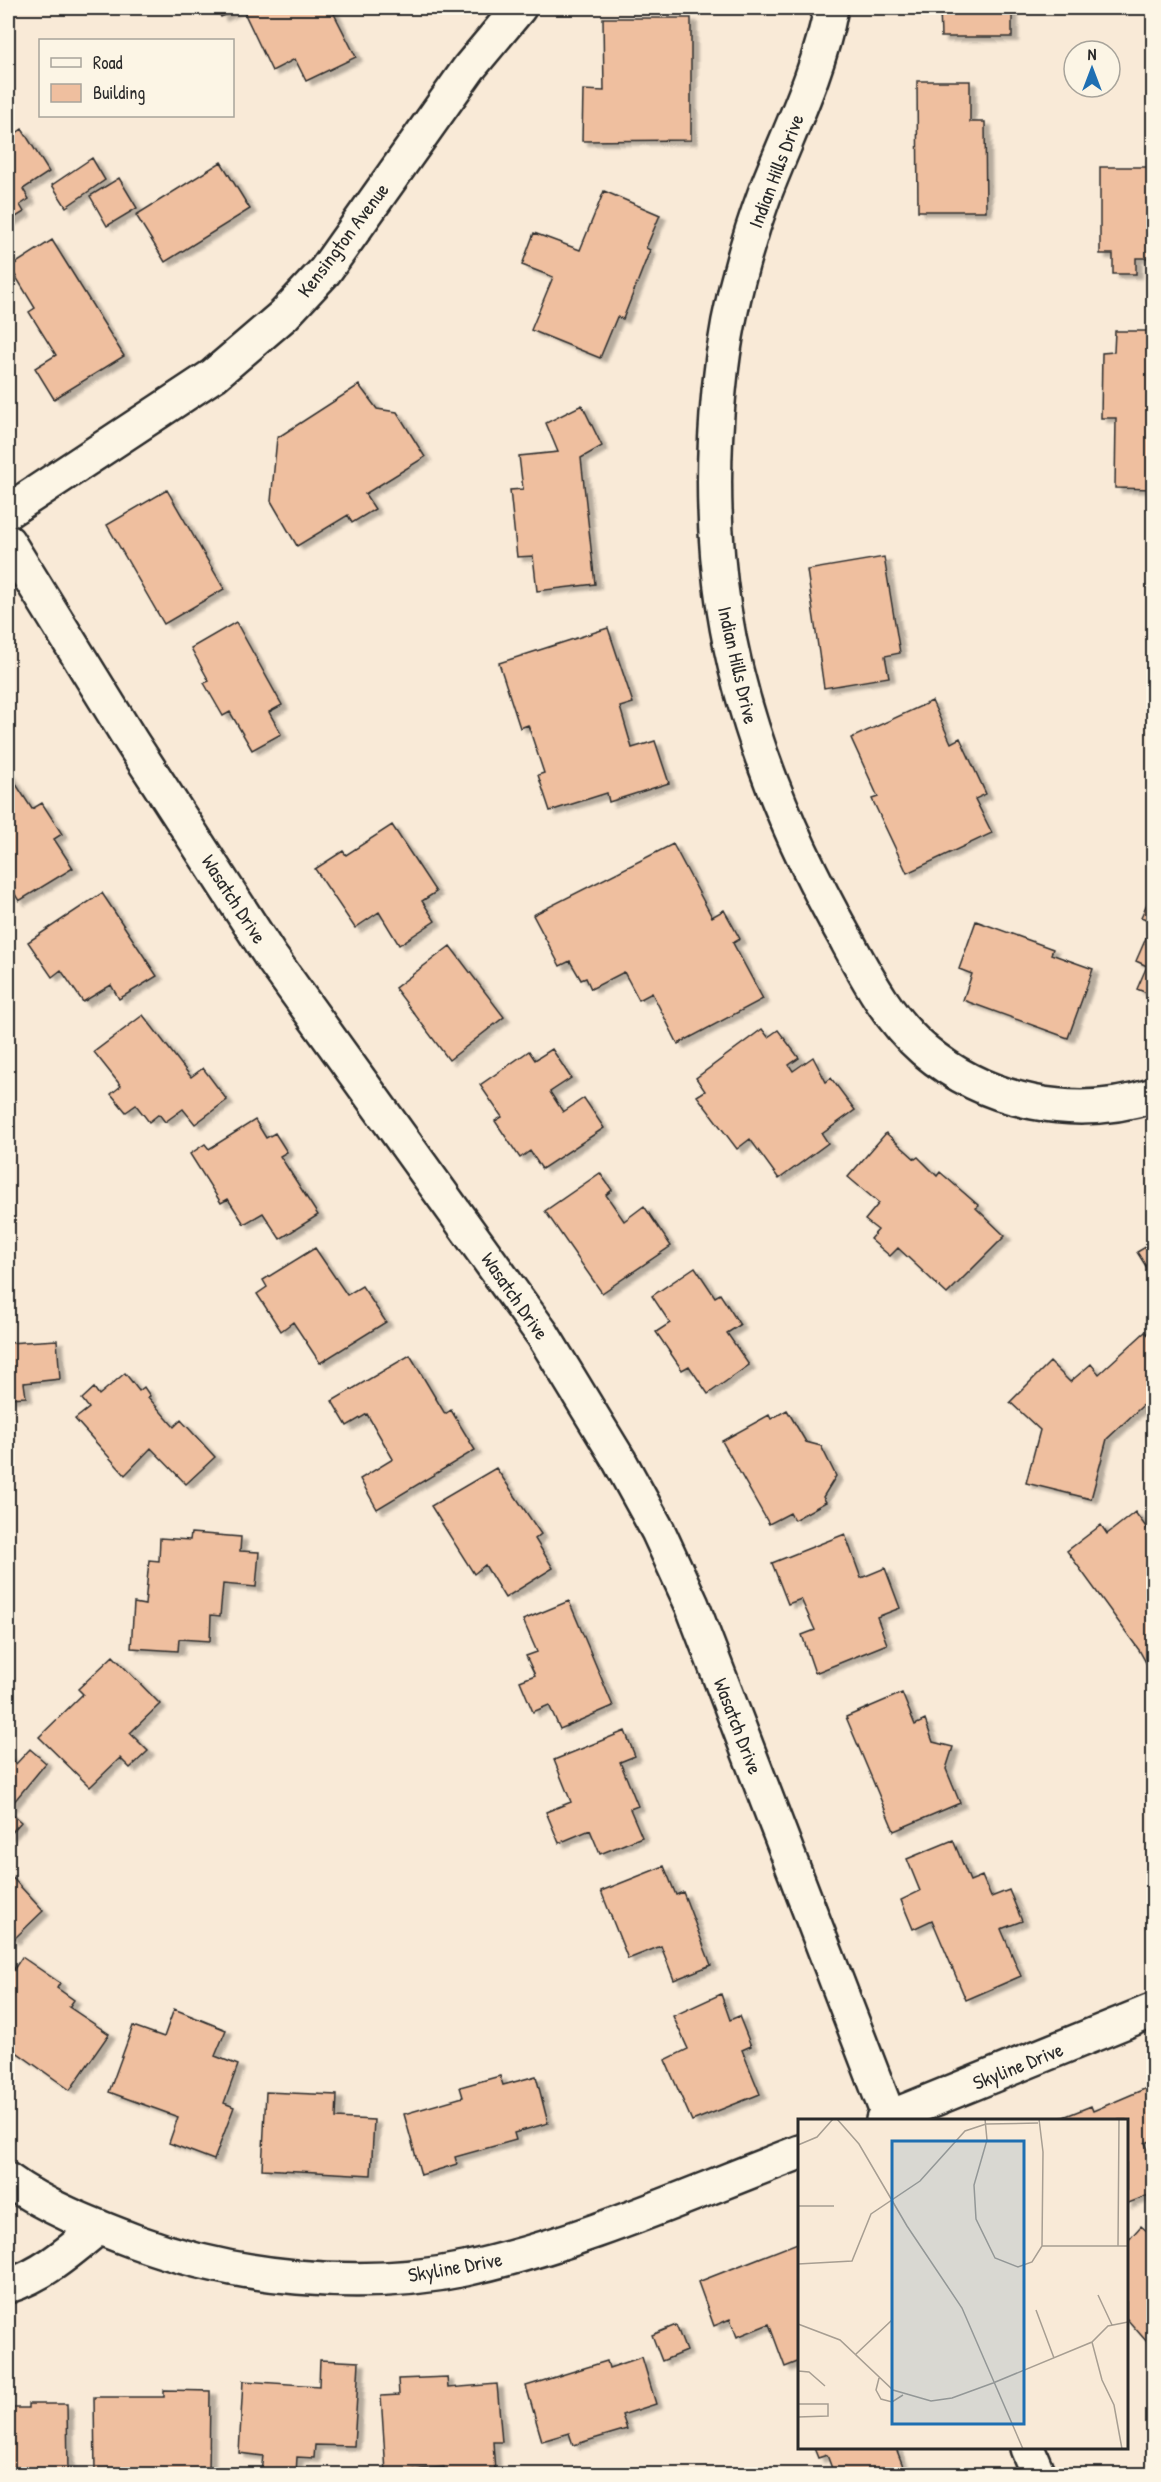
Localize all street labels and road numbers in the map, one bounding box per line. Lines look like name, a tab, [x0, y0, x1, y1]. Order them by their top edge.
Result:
street label: Indian Hills Drive	[741, 110, 810, 232]
street label: Kensington Avenue	[291, 177, 395, 302]
street label: Indian Hills Drive	[712, 603, 765, 726]
street label: Wasatch Drive	[196, 849, 273, 948]
street label: Wasatch Drive	[475, 1247, 555, 1345]
street label: Wasatch Drive	[708, 1674, 769, 1778]
street label: Skyline Drive	[969, 2035, 1067, 2096]
street label: Skyline Drive	[406, 2245, 504, 2288]

